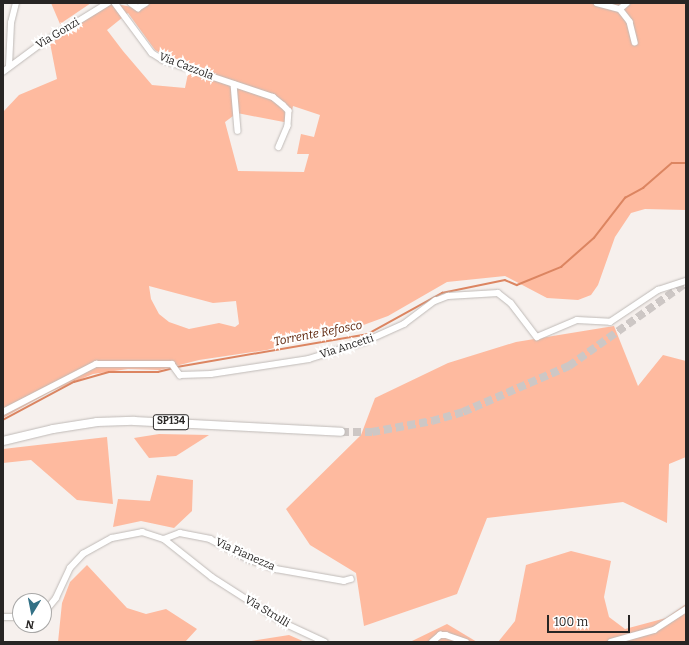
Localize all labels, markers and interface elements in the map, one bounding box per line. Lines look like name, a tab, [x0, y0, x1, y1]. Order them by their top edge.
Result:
street label: Via Gonzi	[34, 16, 82, 52]
street label: Via Cazzola	[157, 51, 215, 83]
water label: Torrente Refosco	[272, 318, 364, 350]
street label: Via Ancetti	[318, 332, 376, 362]
road number: SP134	[152, 414, 190, 430]
street label: Via Pianezza	[213, 536, 277, 574]
north arrow	[12, 593, 52, 633]
street label: Via Strulli	[242, 593, 292, 631]
scale bar	[549, 607, 632, 633]
text: 100 m	[554, 615, 588, 629]
text: N	[25, 617, 35, 631]

